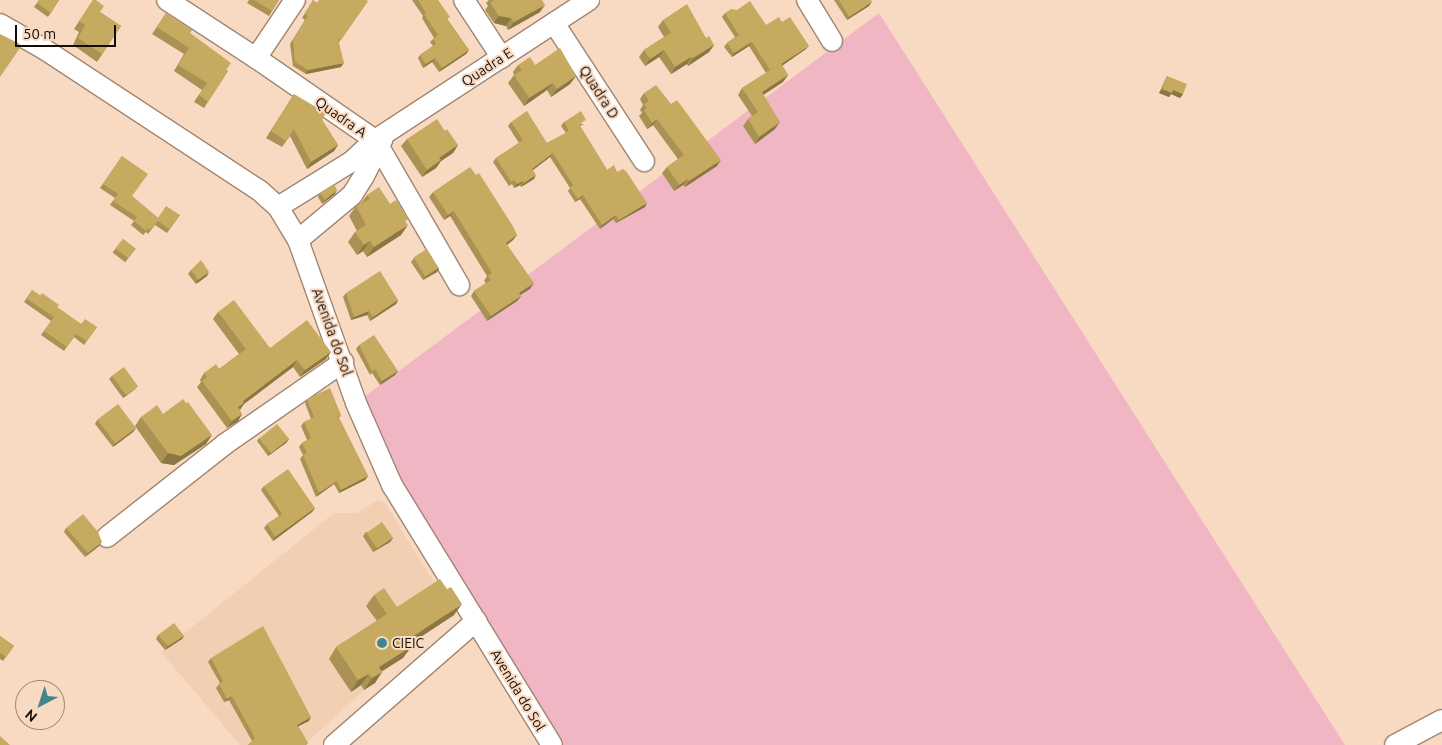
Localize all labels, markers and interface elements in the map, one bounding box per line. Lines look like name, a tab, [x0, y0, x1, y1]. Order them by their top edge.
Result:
scale bar	[18, 15, 119, 47]
text: 50 m	[23, 25, 56, 42]
street label: Quadra E	[458, 44, 516, 90]
street label: Quadra D	[576, 62, 622, 122]
street label: Quadra A	[312, 93, 370, 141]
street label: Avenida do Sol	[308, 286, 356, 378]
place label: CIEIC	[392, 635, 424, 651]
marker: CIEIC	[376, 637, 388, 649]
street label: Avenida do Sol	[487, 646, 549, 734]
north arrow	[15, 680, 65, 730]
text: N	[22, 706, 40, 725]

